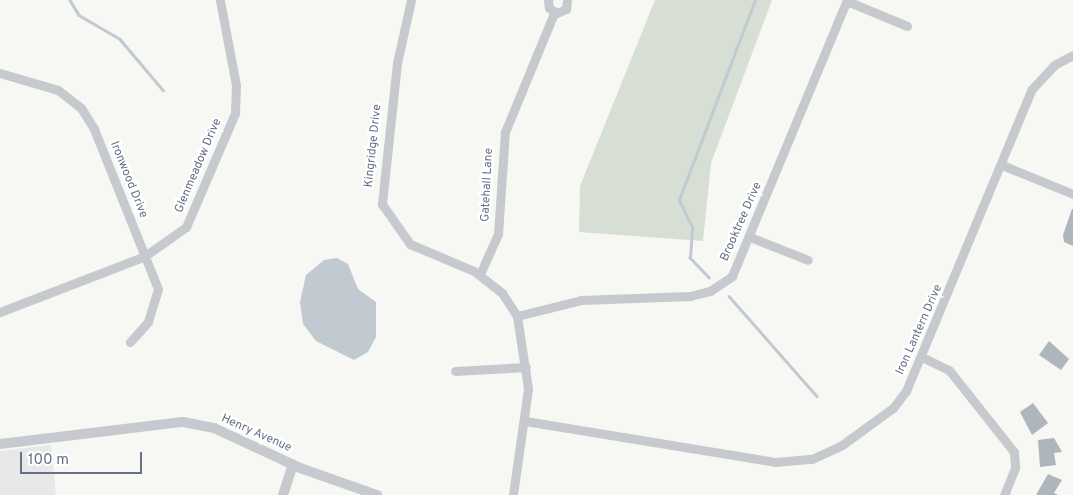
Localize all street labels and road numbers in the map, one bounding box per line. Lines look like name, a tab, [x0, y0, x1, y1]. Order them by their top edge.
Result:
street label: Kingridge Drive	[362, 104, 386, 188]
street label: Glenmeadow Drive	[173, 117, 225, 215]
street label: Ironwood Drive	[106, 140, 150, 220]
street label: Gatehall Lane	[479, 148, 497, 222]
street label: Brooktree Drive	[718, 180, 766, 264]
street label: Iron Lantern Drive	[894, 283, 946, 377]
street label: Henry Avenue	[218, 412, 294, 456]

